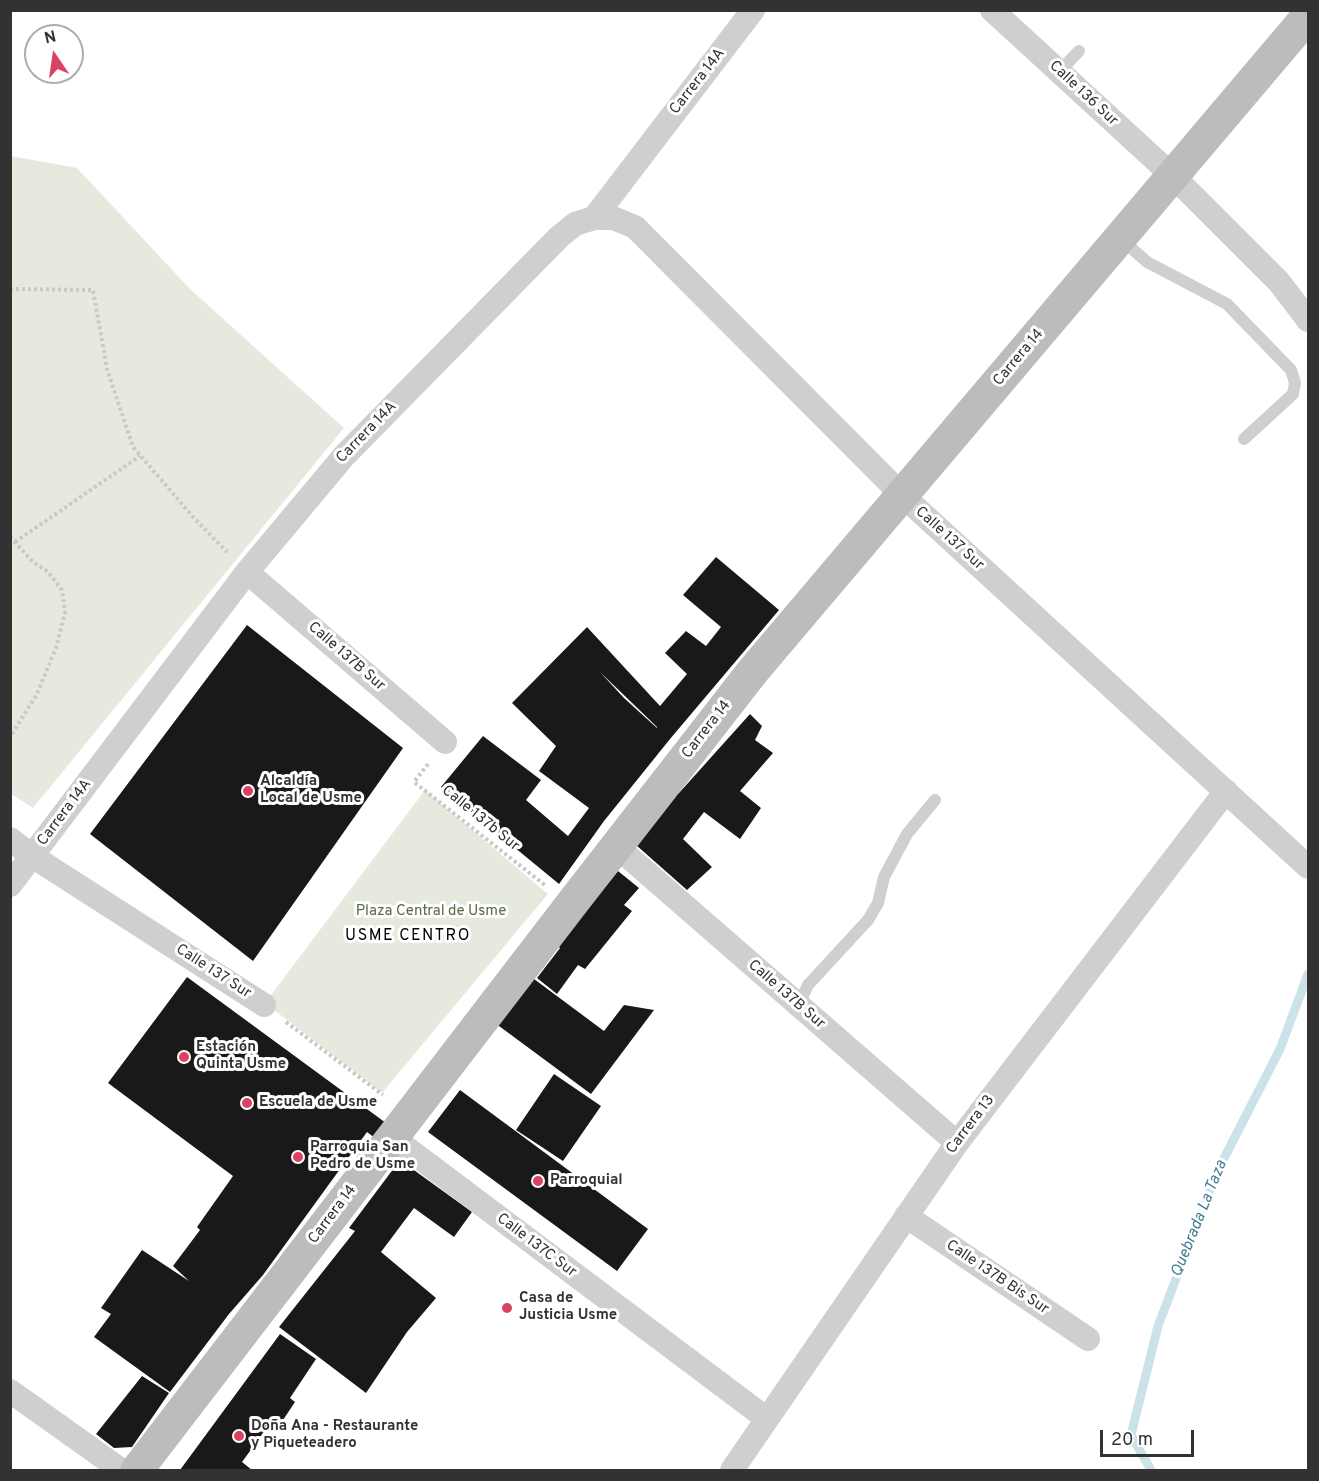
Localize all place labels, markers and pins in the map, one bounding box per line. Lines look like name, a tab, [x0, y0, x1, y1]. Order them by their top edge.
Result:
place label: Alcaldía Local de Usme	[260, 773, 362, 808]
marker: Alcaldía Local de Usme	[241, 784, 255, 798]
place label: Estación Quinta Usme	[196, 1039, 286, 1074]
marker: Estación Quinta Usme	[177, 1050, 191, 1064]
place label: Escuela de Usme	[259, 1094, 377, 1112]
marker: Escuela de Usme	[240, 1096, 254, 1110]
place label: Parroquia San Pedro de Usme	[310, 1139, 415, 1174]
marker: Parroquia San Pedro de Usme	[291, 1150, 305, 1164]
place label: Parroquial	[550, 1172, 623, 1190]
marker: Parroquial	[531, 1174, 545, 1188]
place label: Casa de Justicia Usme	[519, 1290, 617, 1325]
marker: Casa de Justicia Usme	[500, 1301, 514, 1315]
place label: Doña Ana - Restaurante y Piqueteadero	[251, 1418, 418, 1453]
marker: Doña Ana - Restaurante y Piqueteadero	[232, 1429, 246, 1443]

